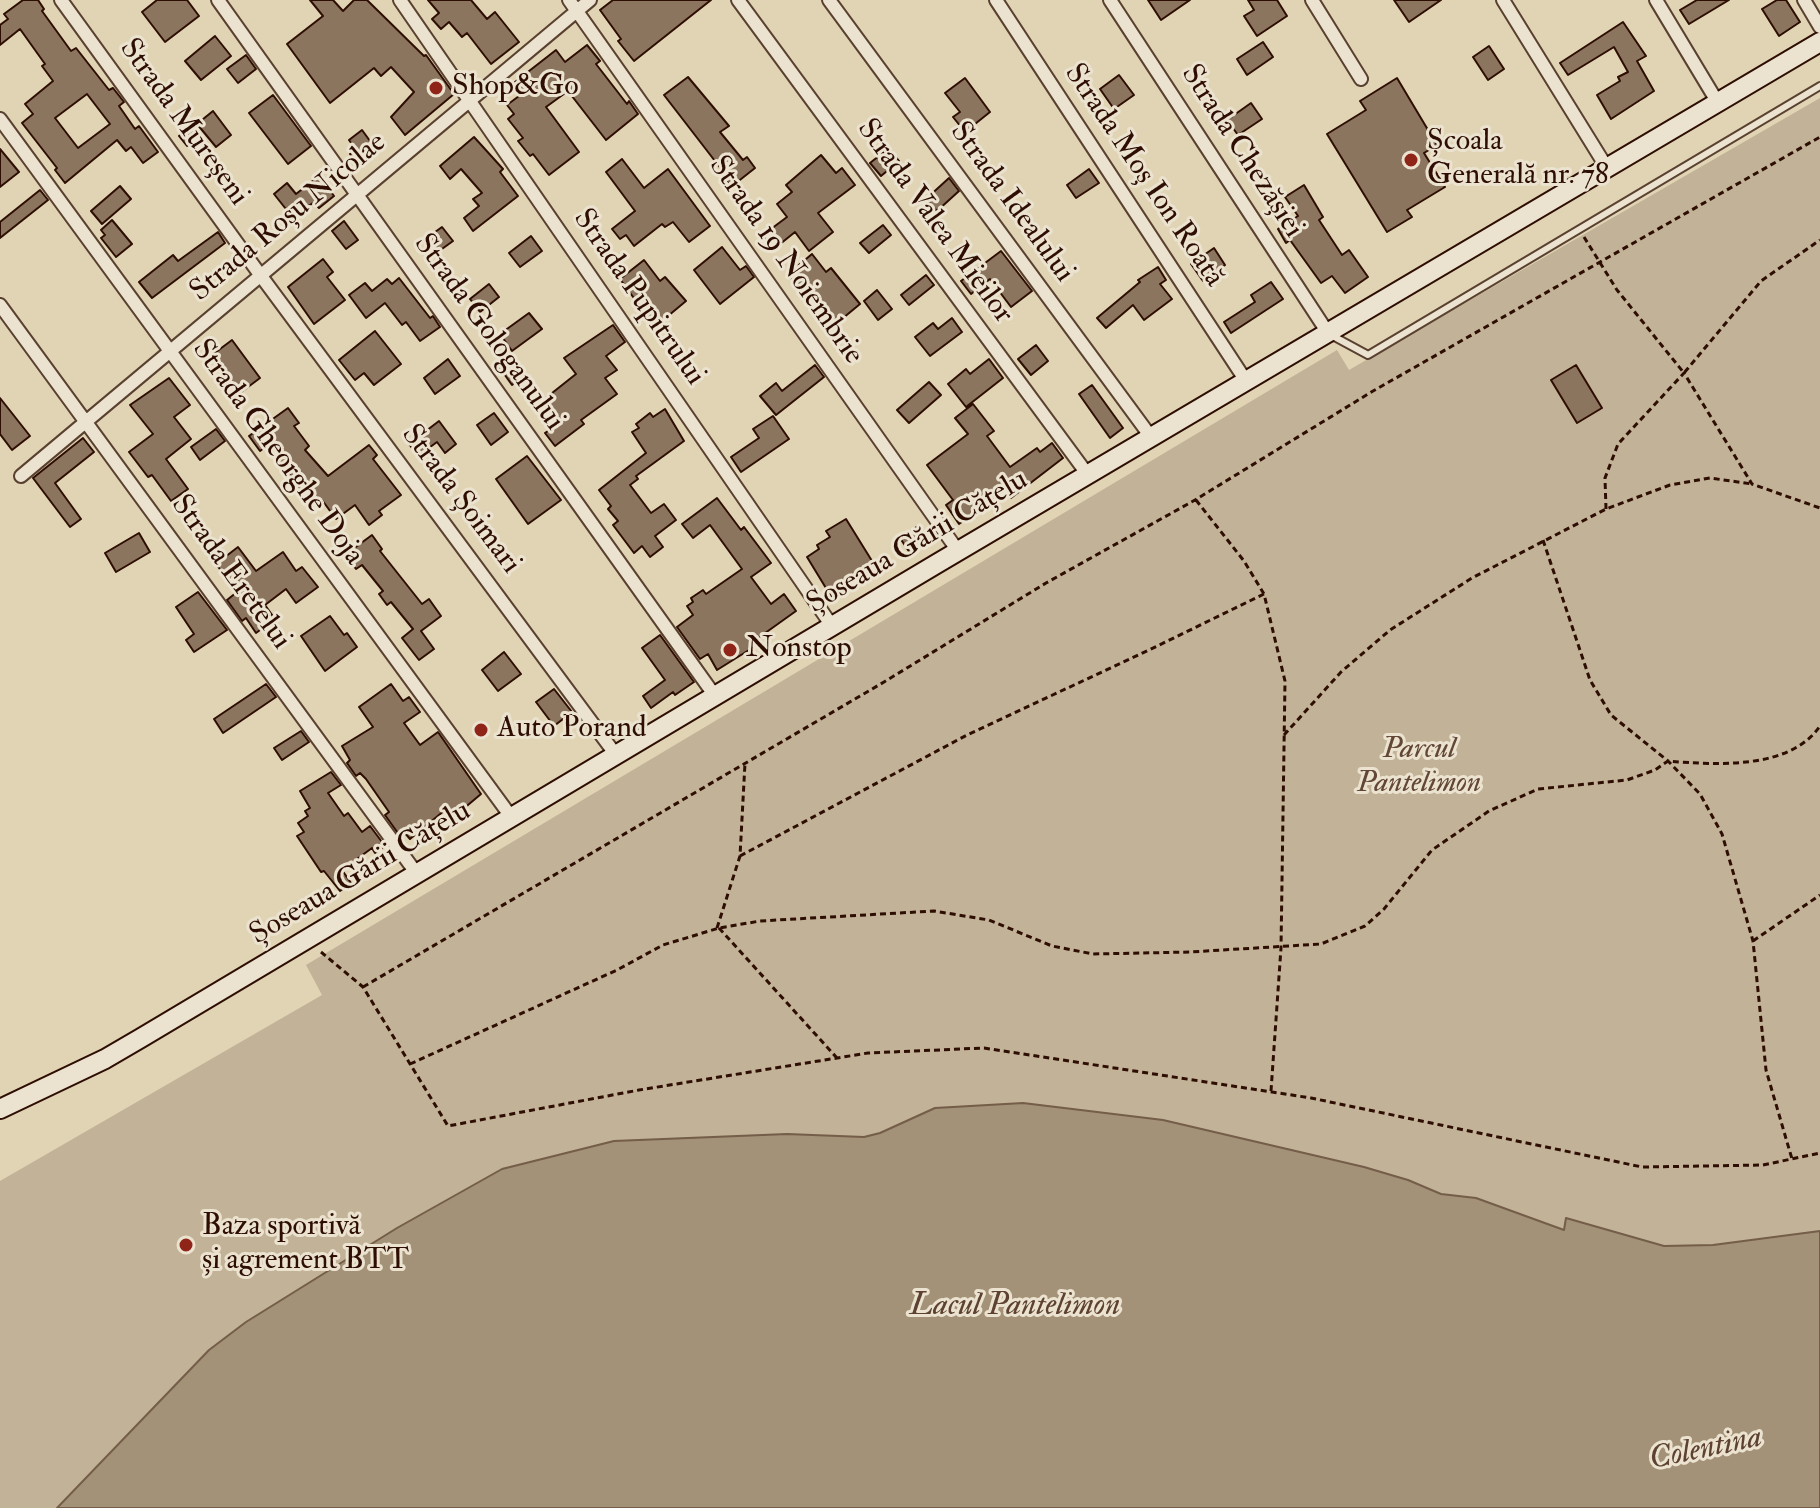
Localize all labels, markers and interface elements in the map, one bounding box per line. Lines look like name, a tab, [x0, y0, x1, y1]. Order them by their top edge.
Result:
street label: Strada Mureșeni	[110, 33, 256, 213]
street label: Strada Moș Ion Roată	[1055, 58, 1231, 294]
street label: Strada Chezășiei	[1172, 59, 1310, 245]
place label: Shop&Go	[452, 70, 579, 106]
marker: Shop&Go	[427, 79, 445, 97]
street label: Strada Valea Mieilor	[848, 113, 1020, 331]
street label: Strada Idealului	[941, 116, 1081, 290]
place label: Școala Generală nr. 78	[1427, 125, 1609, 196]
street label: Strada Roșu Nicolae	[184, 126, 394, 310]
street label: Strada 19 Noiembrie	[700, 150, 870, 372]
marker: Școala Generală nr. 78	[1402, 151, 1420, 169]
street label: Strada Pupitrului	[564, 203, 712, 393]
street label: Strada Gologanului	[405, 228, 571, 438]
street label: Strada Gheorghe Doja	[183, 333, 371, 573]
street label: Strada Șoimari	[392, 418, 528, 582]
street label: Șoseaua Gării Cățelu	[801, 463, 1035, 623]
street label: Strada Eretelui	[162, 489, 298, 657]
place label: Nonstop	[746, 632, 852, 668]
marker: Nonstop	[721, 641, 739, 659]
place label: Auto Porand	[497, 712, 647, 748]
marker: Auto Porand	[472, 721, 490, 739]
park label: Parcul Pantelimon	[1357, 733, 1481, 804]
street label: Șoseaua Gării Cățelu	[244, 794, 478, 954]
place label: Baza sportivă și agrement BTT	[202, 1210, 409, 1280]
marker: Baza sportivă și agrement BTT	[177, 1236, 195, 1254]
water label: Lacul Pantelimon	[910, 1288, 1120, 1326]
water label: Colentina	[1646, 1419, 1766, 1481]

